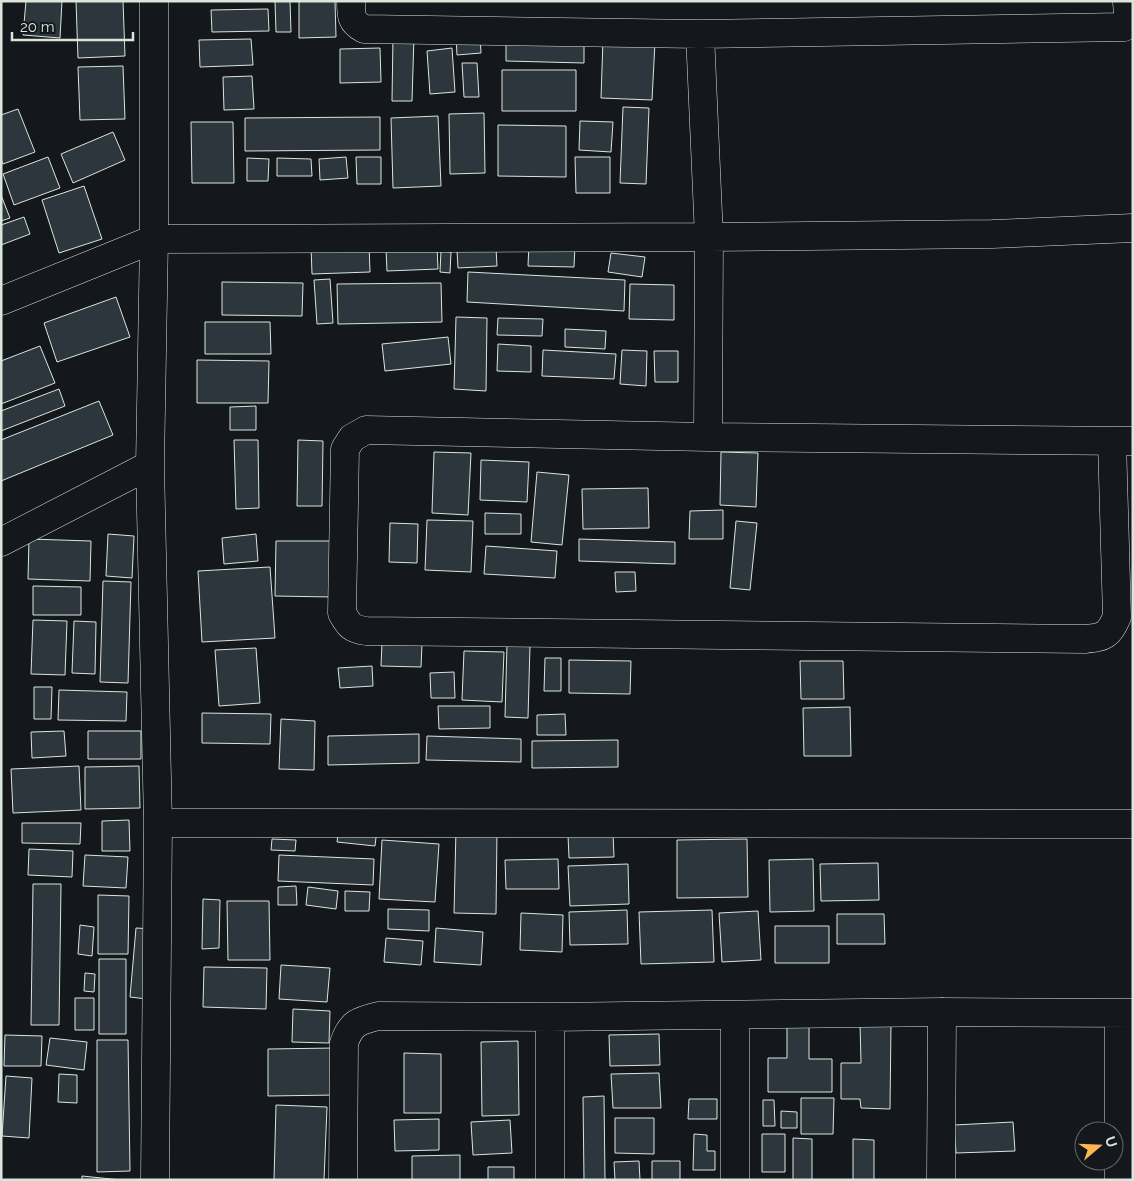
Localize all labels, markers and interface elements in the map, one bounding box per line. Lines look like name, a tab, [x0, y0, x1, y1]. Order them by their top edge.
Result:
scale bar	[12, 10, 134, 42]
text: 20 m	[20, 18, 55, 36]
north arrow	[1074, 1121, 1124, 1171]
text: U	[1102, 1134, 1121, 1149]

